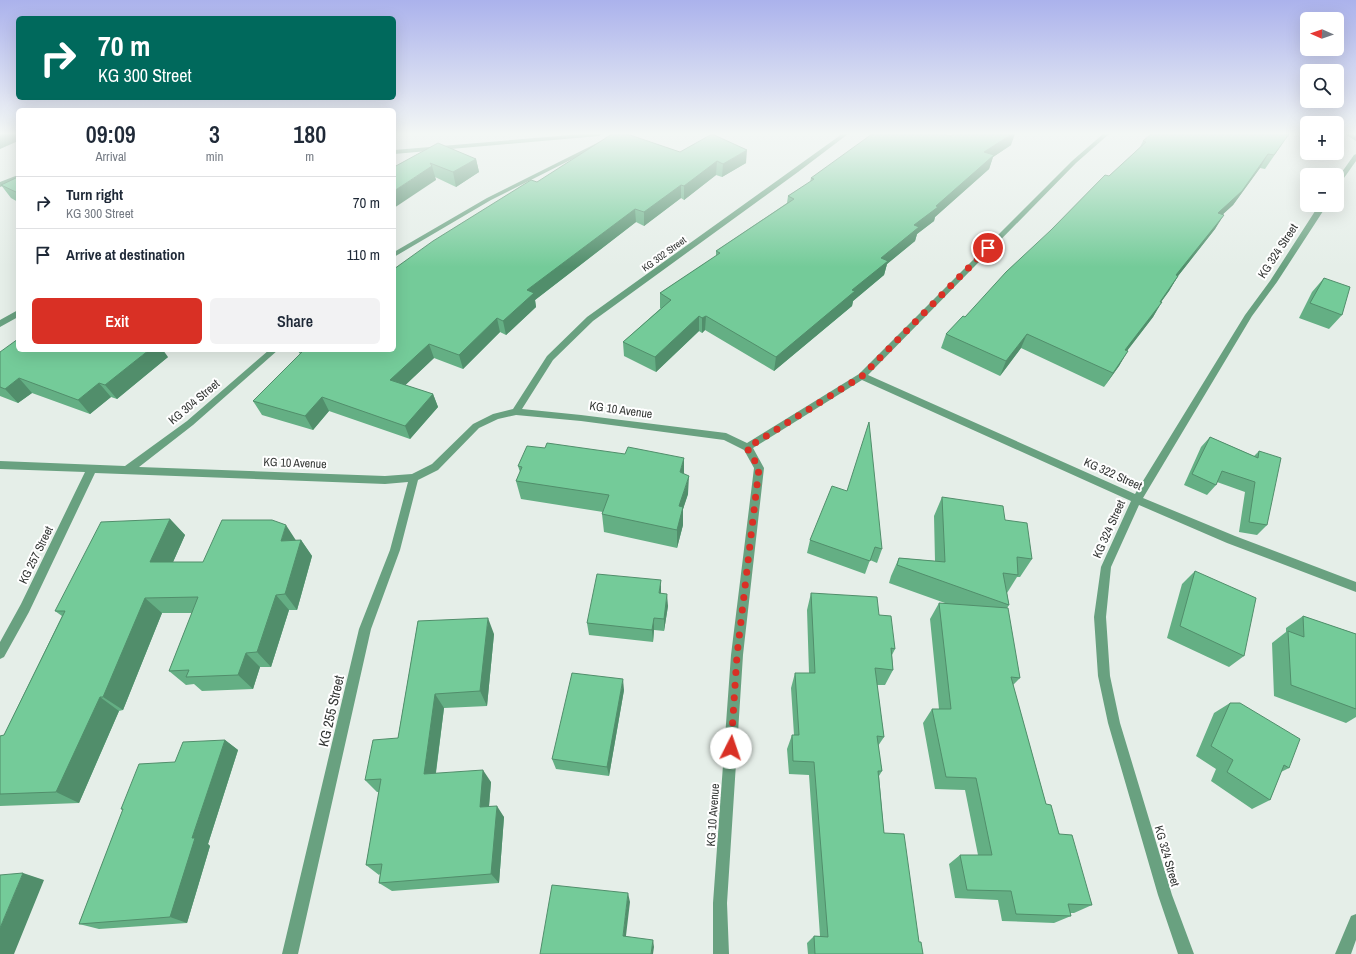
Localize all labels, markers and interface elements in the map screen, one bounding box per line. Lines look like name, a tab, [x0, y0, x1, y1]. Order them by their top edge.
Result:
north arrow	[1300, 12, 1344, 56]
map controls	[1300, 12, 1344, 212]
text: 70 m	[98, 27, 150, 65]
icon: right	[32, 32, 84, 84]
text: KG 300 Street	[98, 63, 192, 88]
button: search	[1300, 64, 1344, 108]
button: +	[1300, 116, 1344, 160]
text: 09:09	[86, 118, 136, 150]
text: 3	[209, 118, 220, 150]
text: 180	[293, 118, 326, 150]
text: Arrival	[95, 148, 126, 165]
text: min	[206, 148, 223, 165]
text: m	[305, 148, 314, 165]
button: −	[1300, 168, 1344, 212]
text: Turn right	[66, 184, 123, 205]
icon: right	[32, 192, 54, 214]
text: 70 m	[353, 192, 380, 213]
text: KG 300 Street	[66, 205, 134, 222]
street label: KG 324 Street	[1254, 220, 1302, 282]
pin	[971, 231, 1005, 265]
street label: KG 302 Street	[639, 233, 689, 275]
icon: arrive	[977, 237, 999, 259]
icon: arrive	[32, 244, 54, 266]
text: Arrive at destination	[66, 244, 185, 265]
text: 110 m	[347, 244, 380, 265]
button: Exit	[32, 298, 202, 344]
button: Share	[210, 298, 380, 344]
street label: KG 304 Street	[165, 376, 223, 428]
street label: KG 10 Avenue	[589, 398, 653, 422]
street label: KG 10 Avenue	[263, 454, 327, 472]
street label: KG 322 Street	[1081, 454, 1145, 494]
street label: KG 324 Street	[1089, 497, 1129, 561]
street label: KG 257 Street	[15, 523, 57, 587]
street label: KG 255 Street	[314, 674, 348, 748]
position arrow	[710, 727, 752, 769]
street label: KG 10 Avenue	[703, 783, 723, 847]
street label: KG 324 Street	[1151, 824, 1183, 888]

